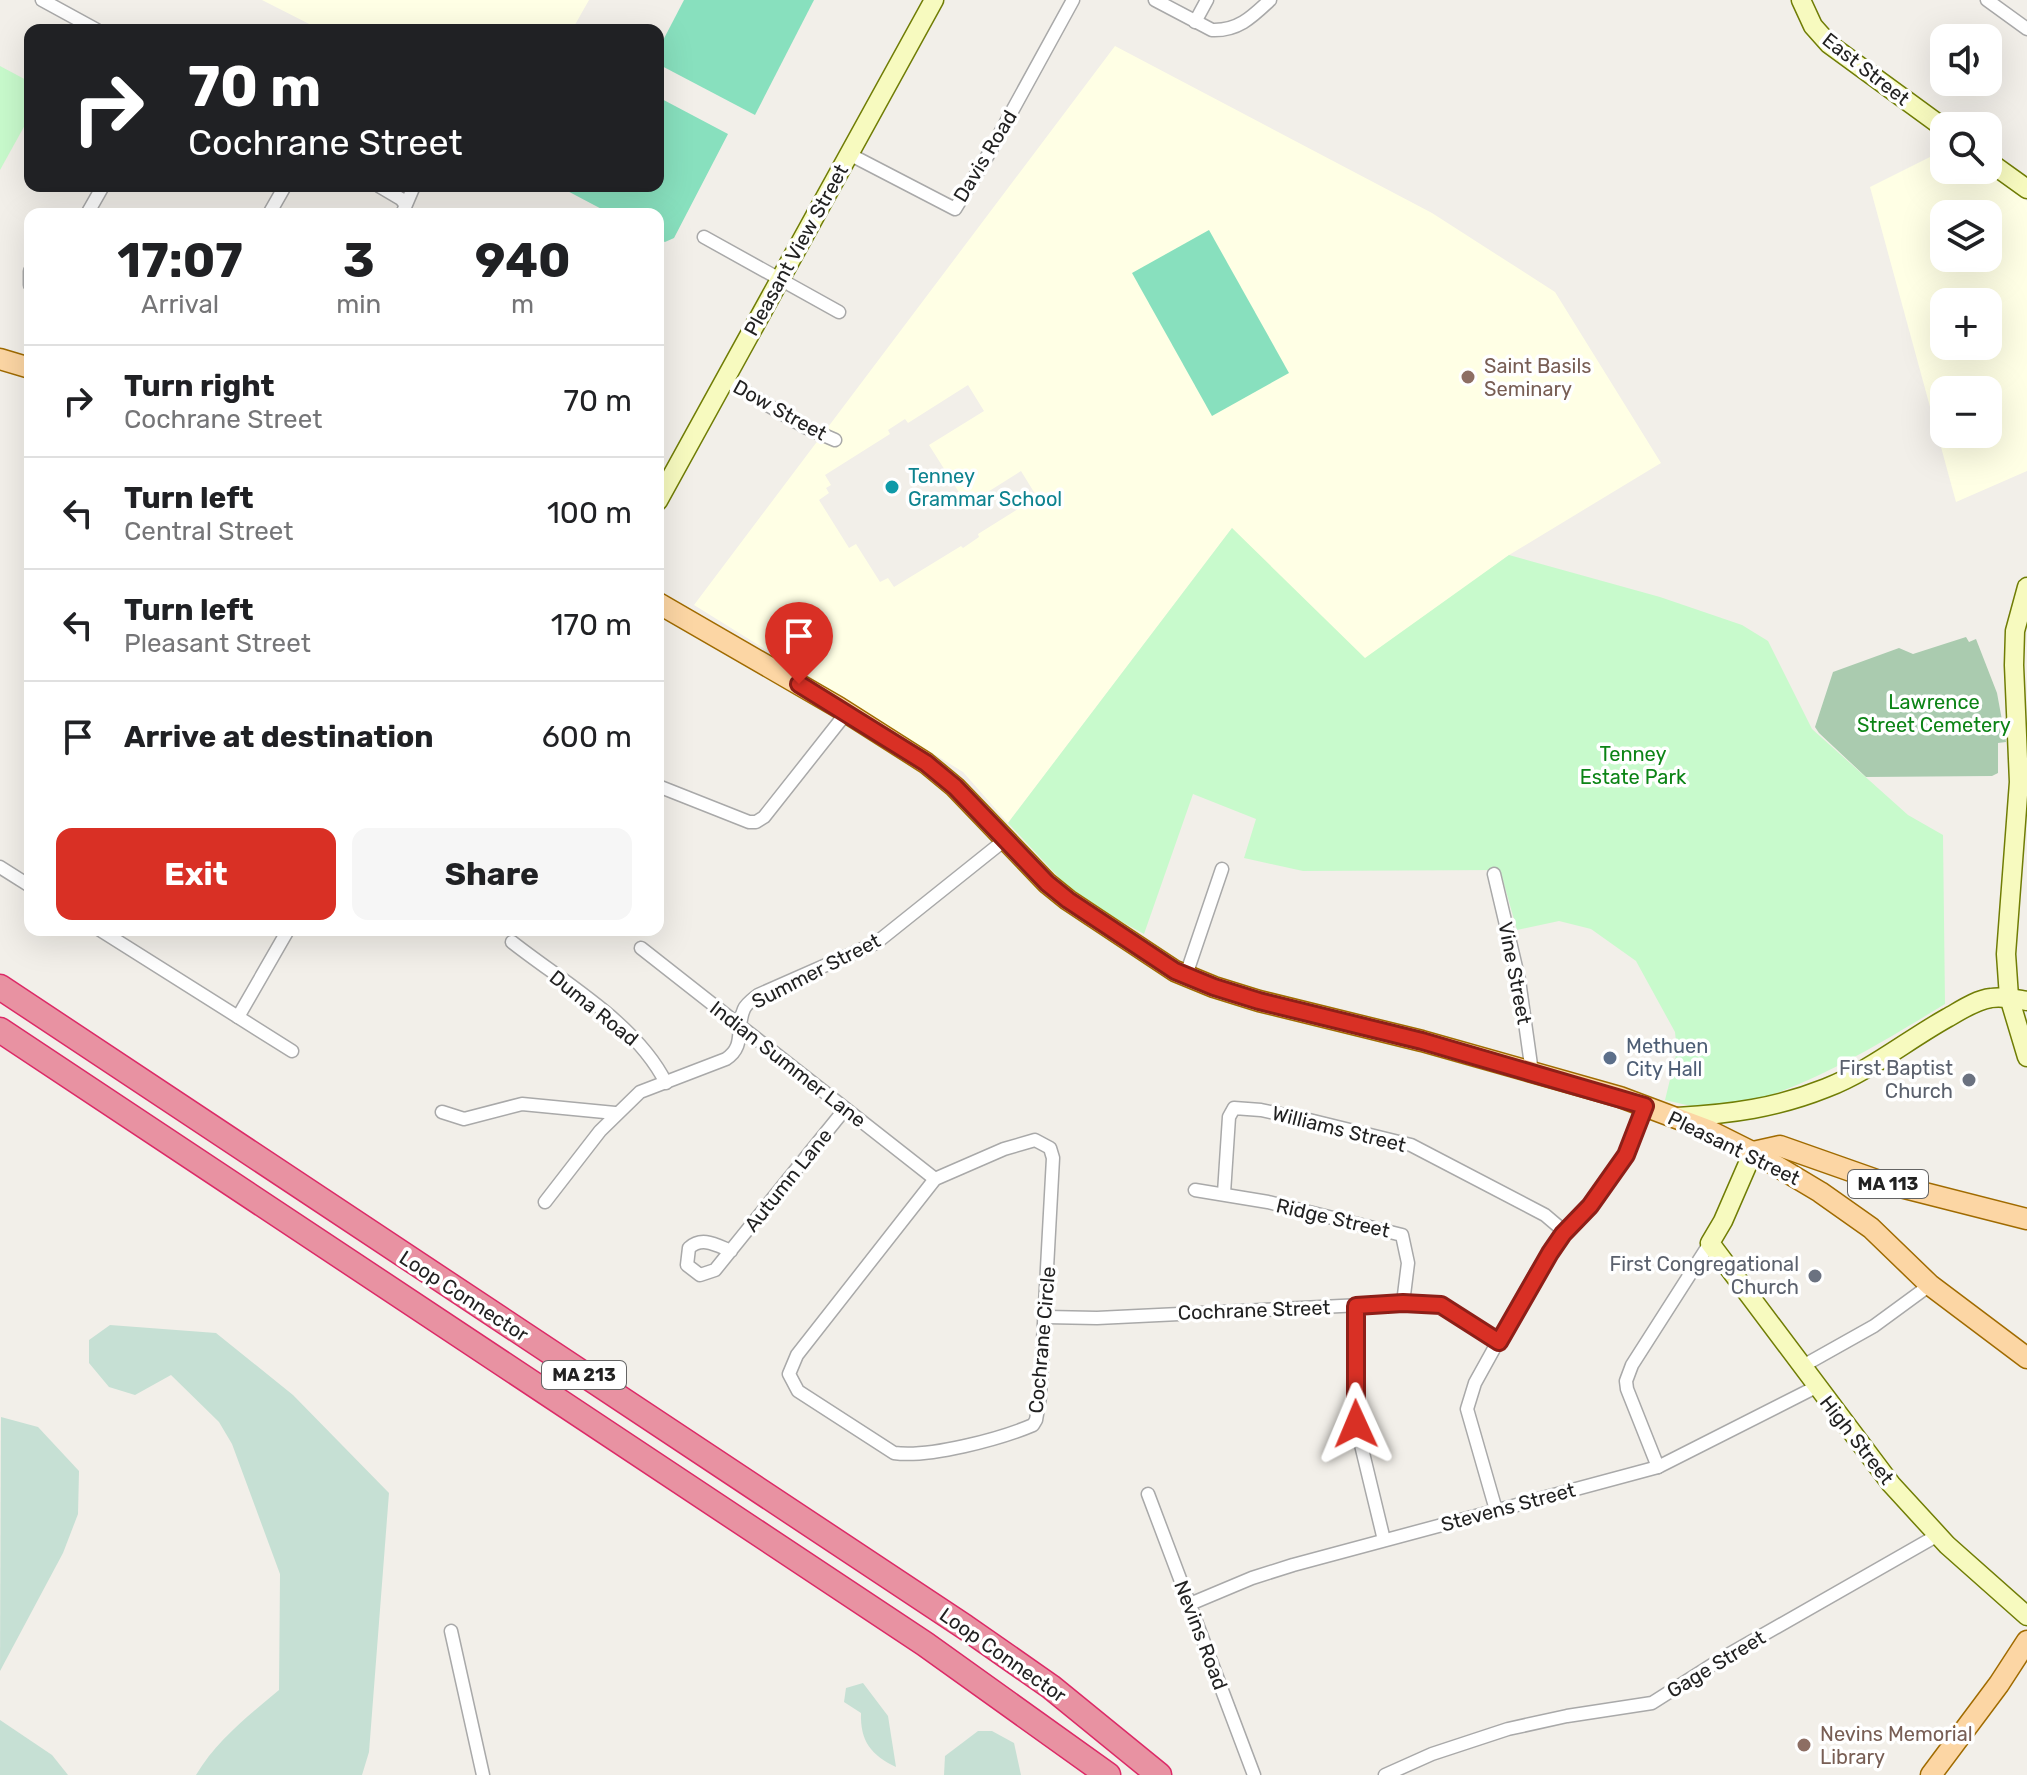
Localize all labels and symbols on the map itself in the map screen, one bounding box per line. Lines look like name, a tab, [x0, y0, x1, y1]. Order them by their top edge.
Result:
street label: East Street	[1818, 28, 1914, 111]
street label: Davis Road	[948, 106, 1022, 206]
street label: Pleasant View Street	[739, 160, 853, 340]
place label: Saint Basils Seminary	[1484, 354, 1592, 401]
marker: Saint Basils Seminary	[1459, 368, 1477, 386]
street label: Dow Street	[729, 374, 831, 446]
place label: Tenney Grammar School	[908, 464, 1062, 511]
marker: Tenney Grammar School	[883, 478, 901, 496]
pin	[765, 602, 833, 684]
park label: Lawrence Street Cemetery	[1857, 690, 2011, 737]
park label: Tenney Estate Park	[1580, 742, 1687, 789]
street label: Vine Street	[1493, 920, 1537, 1026]
street label: Summer Street	[748, 928, 884, 1014]
street label: Duma Road	[545, 965, 643, 1051]
street label: Indian Summer Lane	[705, 996, 871, 1132]
place label: Methuen City Hall	[1626, 1034, 1708, 1081]
marker: Methuen City Hall	[1601, 1049, 1619, 1067]
place label: First Baptist Church	[1839, 1056, 1953, 1103]
marker: First Baptist Church	[1960, 1071, 1978, 1089]
street label: Williams Street	[1270, 1101, 1409, 1157]
street label: Pleasant Street	[1664, 1106, 1804, 1190]
street label: Autumn Lane	[739, 1124, 837, 1236]
road number: MA 113	[1848, 1170, 1928, 1198]
street label: Ridge Street	[1274, 1193, 1392, 1243]
street label: Loop Connector	[395, 1245, 533, 1347]
place label: First Congregational Church	[1609, 1252, 1799, 1299]
street label: Cochrane Circle	[1024, 1266, 1060, 1414]
marker: First Congregational Church	[1806, 1267, 1824, 1285]
street label: Cochrane Street	[1177, 1295, 1331, 1325]
road number: MA 213	[542, 1361, 626, 1389]
position arrow	[1314, 1382, 1398, 1466]
street label: High Street	[1815, 1391, 1899, 1489]
street label: Stevens Street	[1438, 1477, 1578, 1536]
street label: Nevins Road	[1169, 1577, 1233, 1693]
street label: Loop Connector	[935, 1602, 1071, 1708]
street label: Gage Street	[1662, 1625, 1770, 1703]
place label: Nevins Memorial Library	[1820, 1722, 1973, 1769]
marker: Nevins Memorial Library	[1795, 1736, 1813, 1754]

